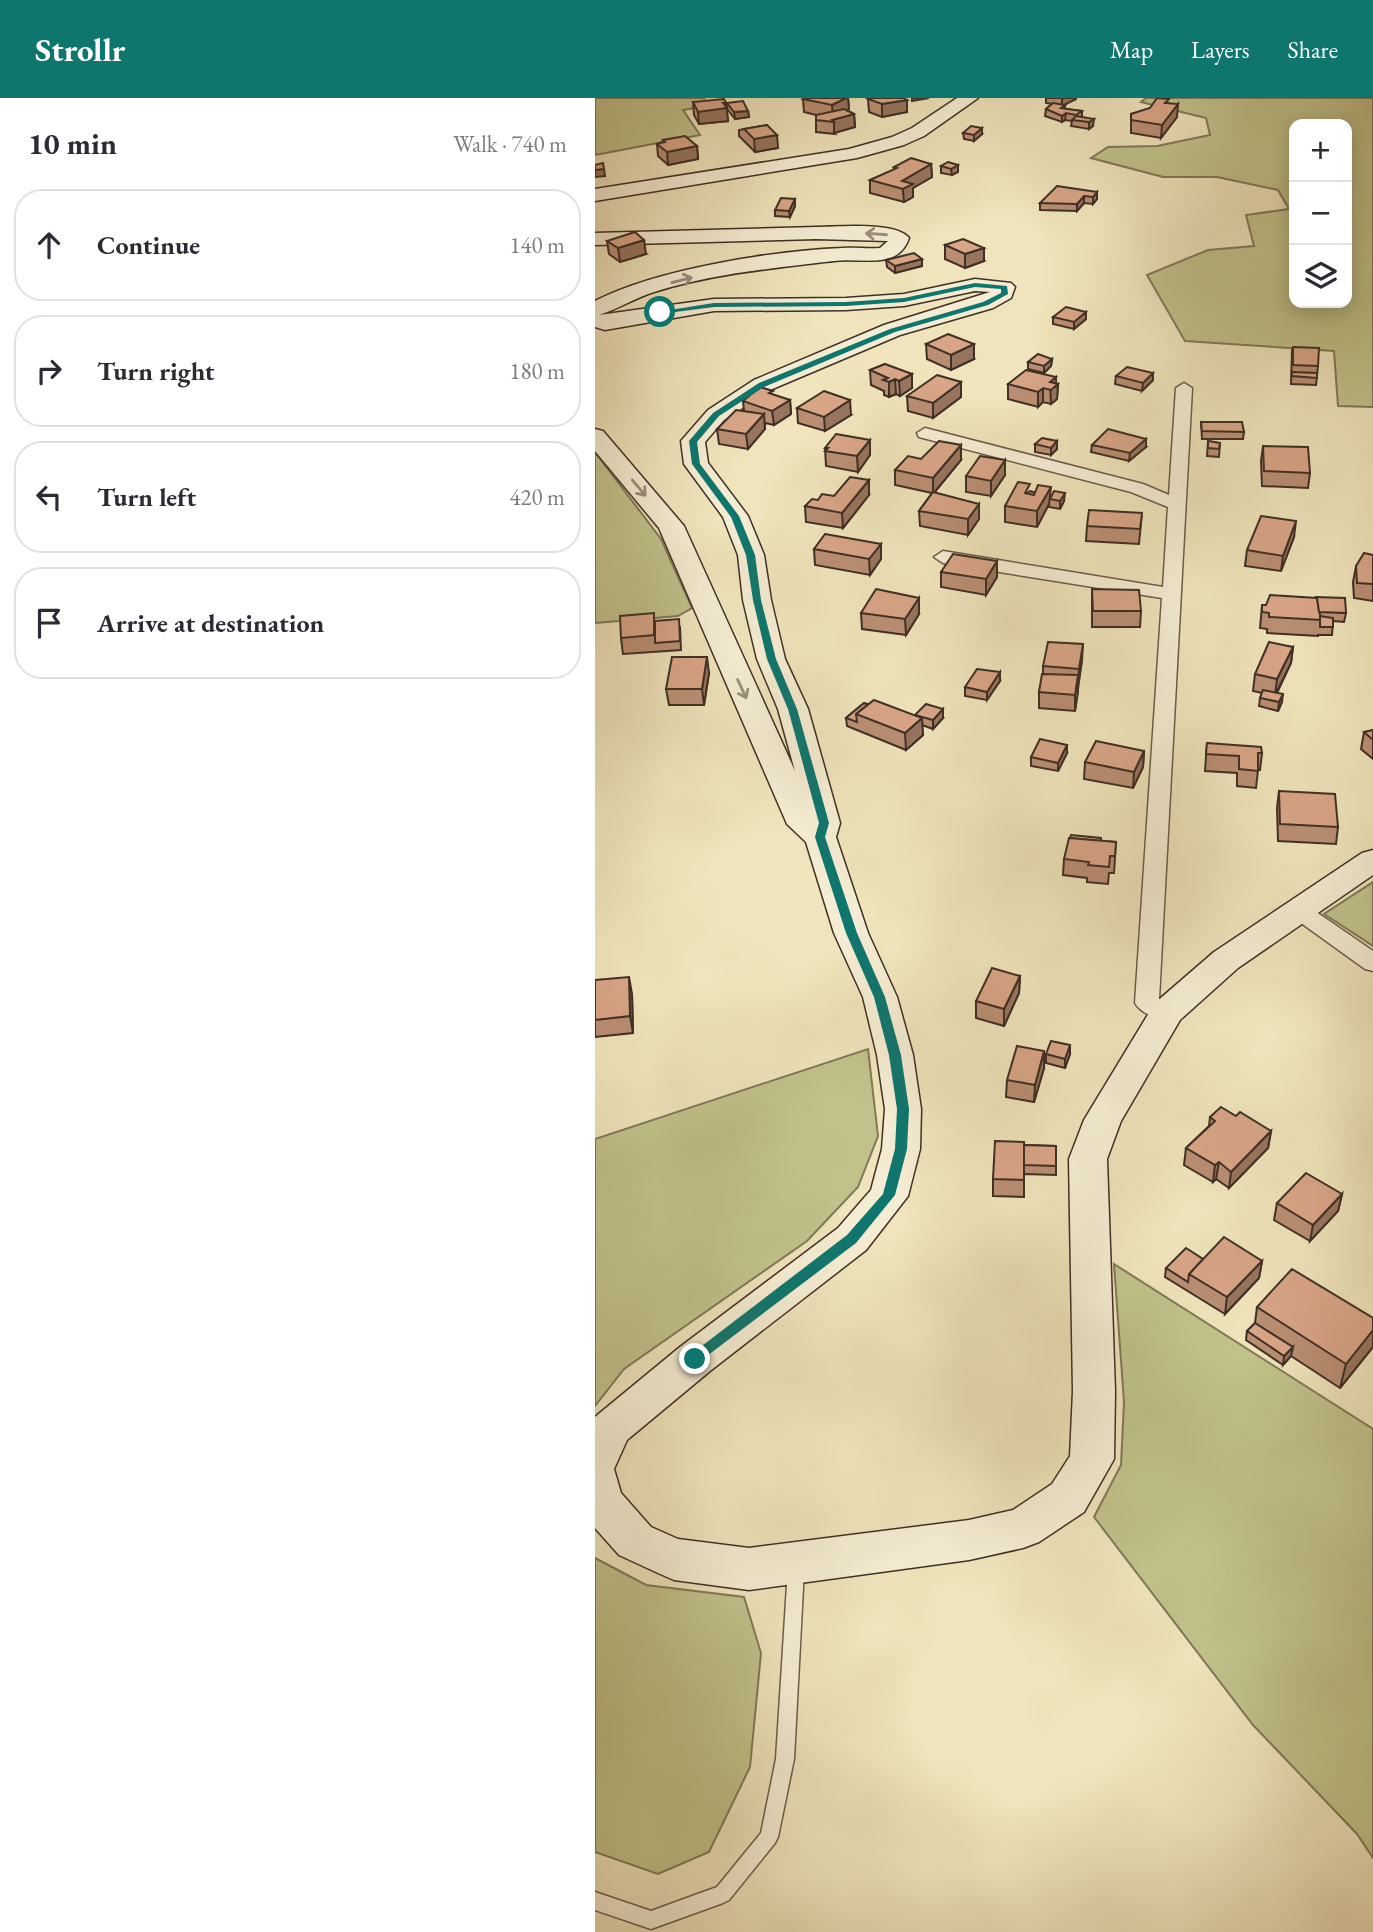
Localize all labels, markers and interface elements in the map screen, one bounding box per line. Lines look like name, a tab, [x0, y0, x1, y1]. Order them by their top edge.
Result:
text: Strollr	[35, 28, 126, 71]
text: Map	[1110, 34, 1153, 65]
text: Layers	[1191, 34, 1250, 65]
text: Share	[1288, 34, 1338, 65]
map controls	[1289, 119, 1352, 308]
button: +	[1289, 119, 1352, 182]
text: 10 min	[28, 124, 117, 163]
text: Walk · 740 m	[453, 129, 567, 159]
button: −	[1289, 182, 1352, 245]
icon: ahead	[30, 226, 68, 264]
one-way arrow	[865, 227, 888, 240]
text: Continue	[97, 228, 200, 262]
text: 140 m	[509, 230, 565, 260]
button: layers	[1289, 245, 1352, 308]
one-way arrow	[670, 273, 693, 286]
route start	[644, 296, 675, 327]
icon: right	[30, 352, 68, 390]
text: Turn right	[97, 354, 215, 388]
text: 180 m	[509, 356, 565, 386]
icon: left	[30, 478, 68, 516]
one-way arrow	[630, 479, 646, 497]
text: Turn left	[97, 480, 196, 514]
text: 420 m	[509, 482, 565, 512]
icon: arrive	[30, 604, 68, 642]
text: Arrive at destination	[97, 606, 324, 640]
one-way arrow	[736, 678, 749, 699]
route end	[679, 1343, 710, 1374]

